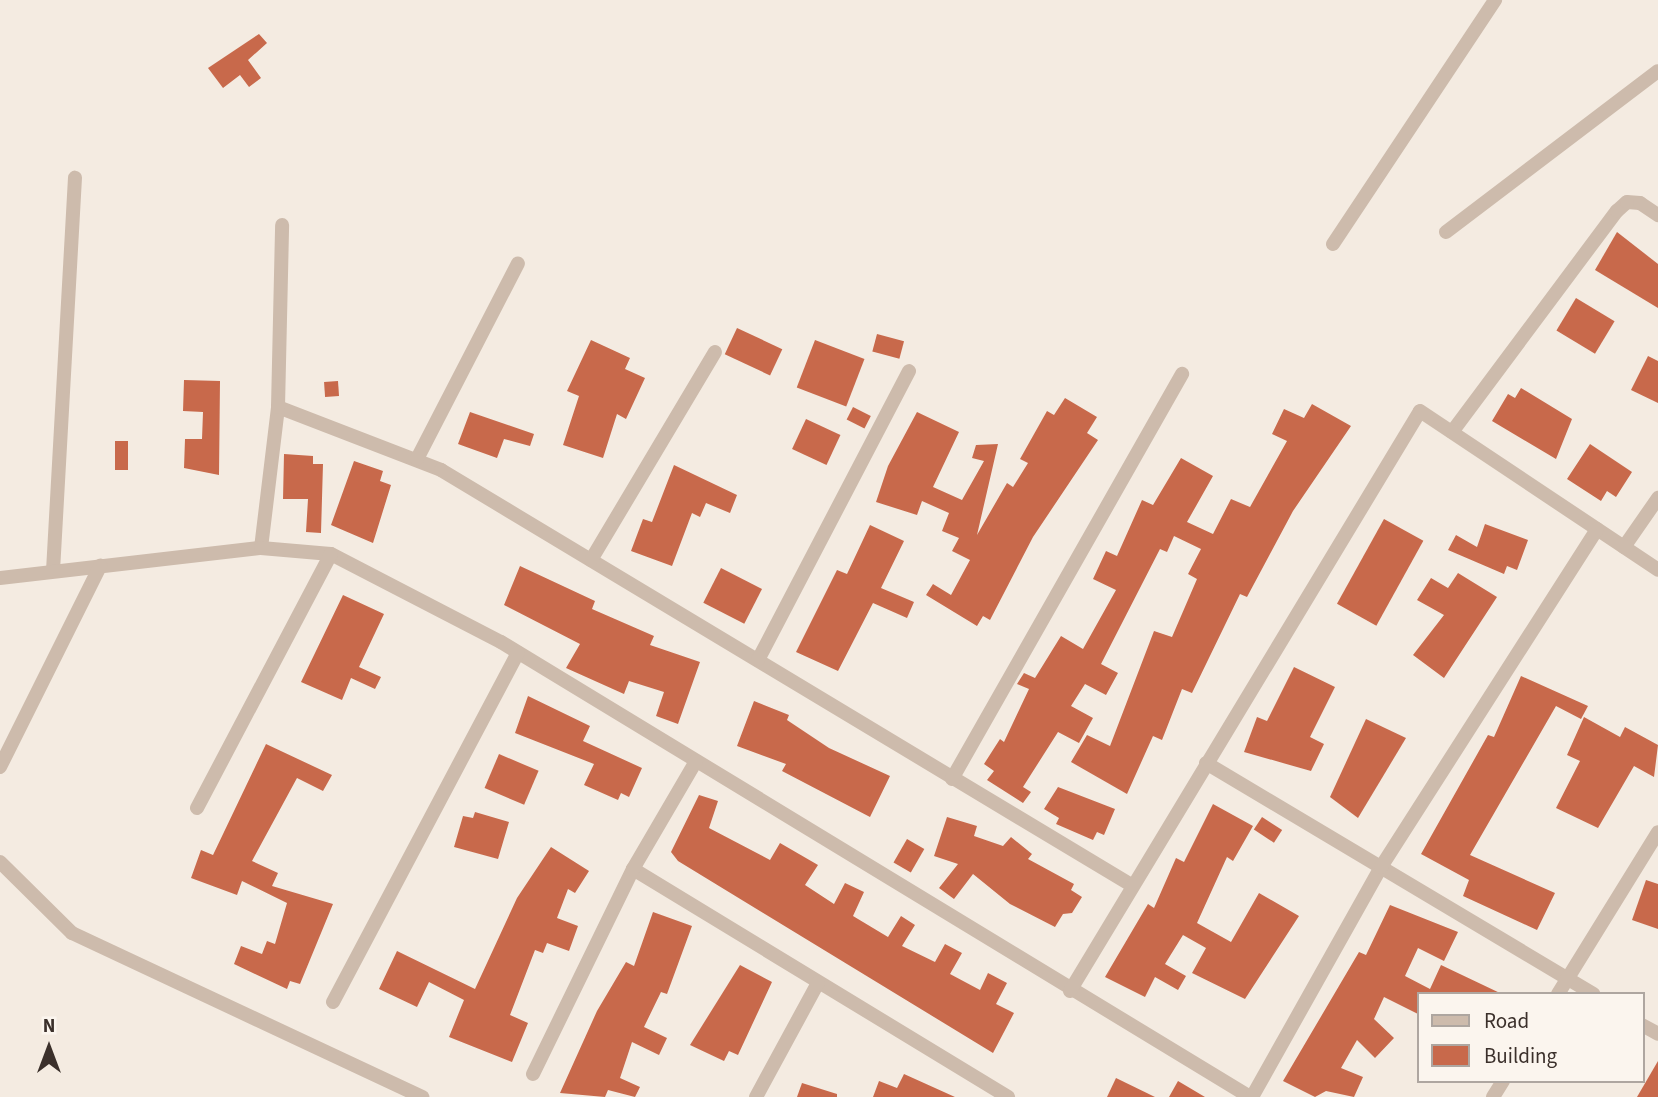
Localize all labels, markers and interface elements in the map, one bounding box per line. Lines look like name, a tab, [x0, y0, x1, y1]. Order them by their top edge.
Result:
legend	[1416, 992, 1644, 1083]
text: Road	[1484, 1006, 1529, 1036]
north arrow	[14, 1013, 84, 1083]
text: N	[43, 1013, 55, 1040]
text: Building	[1484, 1041, 1557, 1071]

